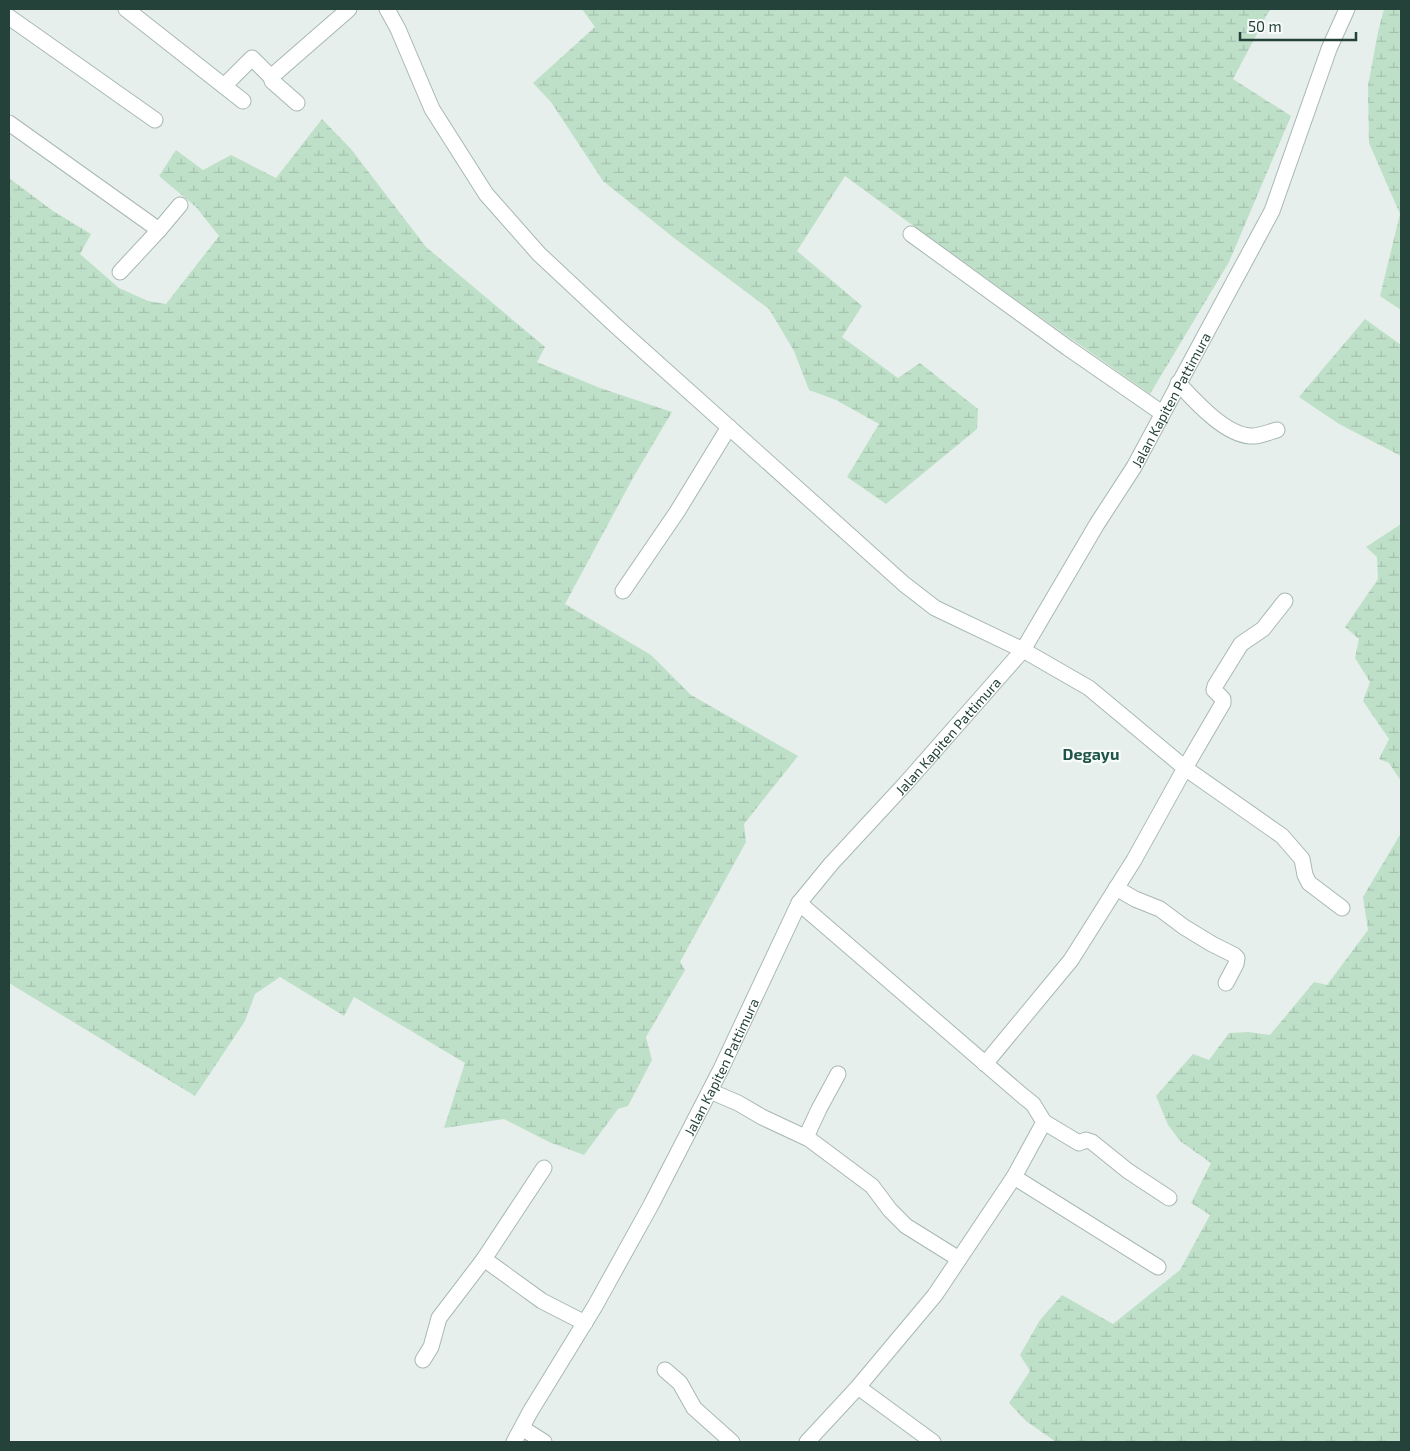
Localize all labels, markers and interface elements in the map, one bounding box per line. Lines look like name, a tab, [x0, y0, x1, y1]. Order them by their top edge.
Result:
scale bar	[1240, 10, 1356, 42]
text: 50 m	[1248, 17, 1282, 35]
street label: Jalan Kapiten Pattimura	[1127, 329, 1214, 470]
street label: Jalan Kapiten Pattimura	[891, 673, 1004, 798]
district label: Degayu	[1063, 744, 1119, 764]
street label: Jalan Kapiten Pattimura	[680, 995, 762, 1138]

